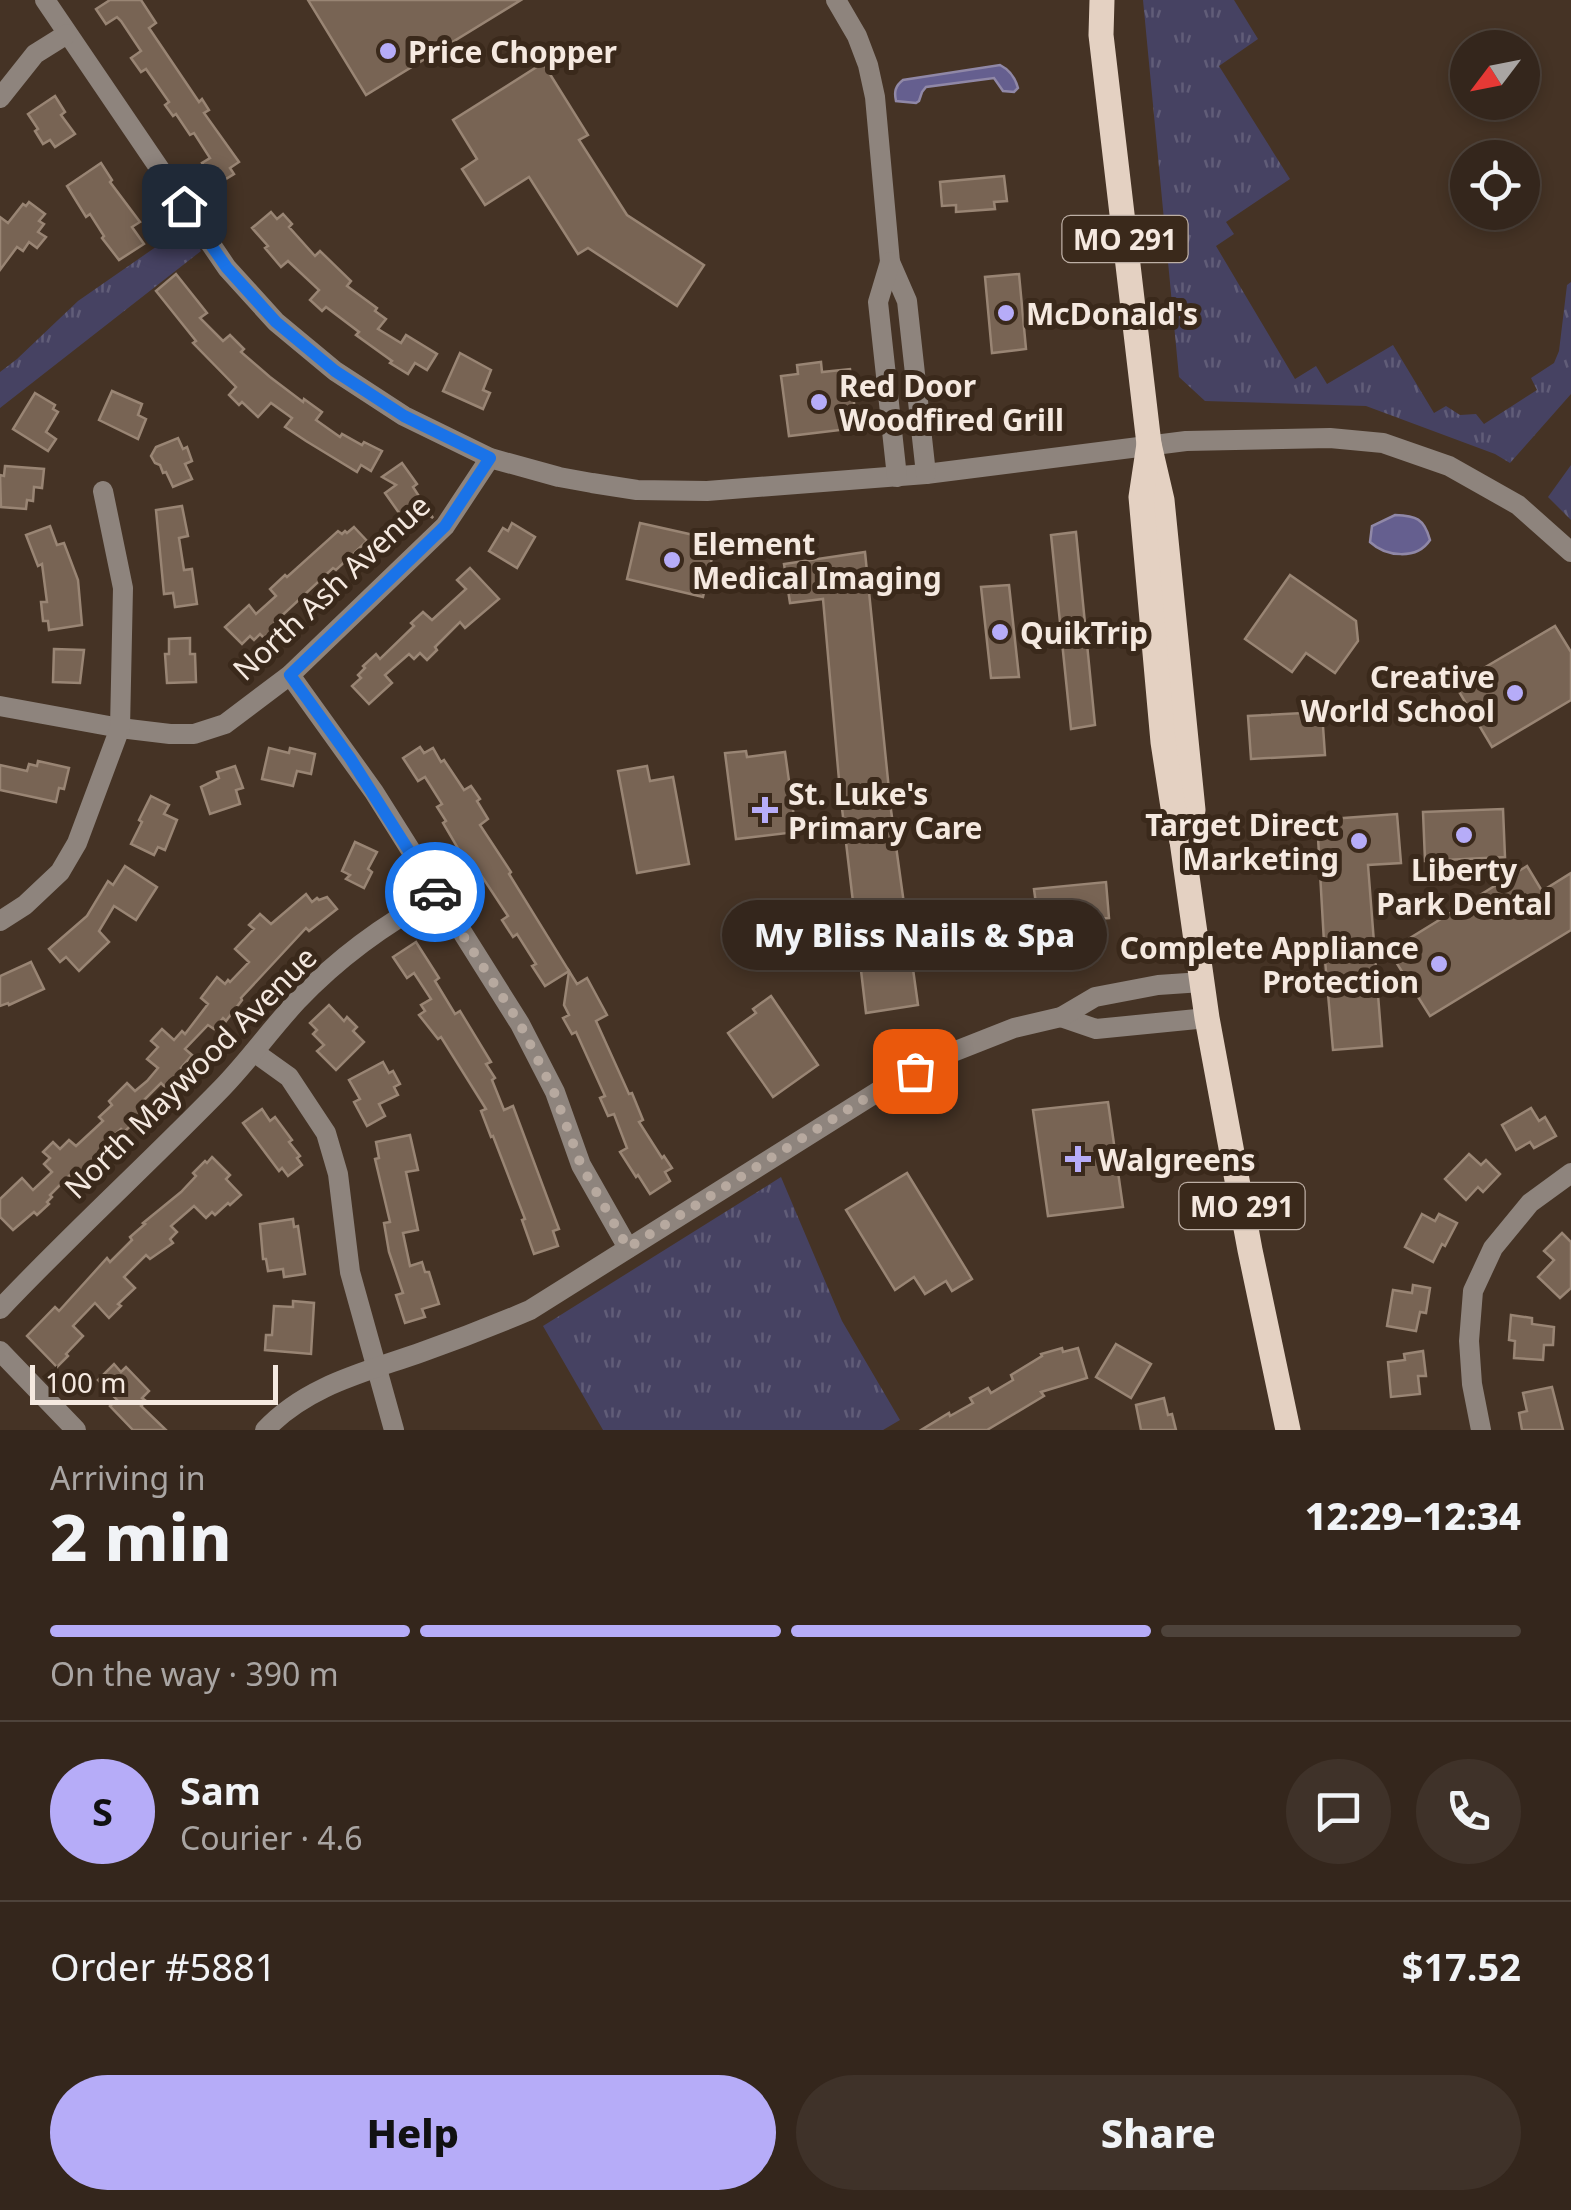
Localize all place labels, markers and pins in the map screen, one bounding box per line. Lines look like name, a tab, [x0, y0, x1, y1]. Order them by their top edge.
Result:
place label: Price Chopper	[408, 31, 618, 72]
marker: Price Chopper	[377, 40, 399, 62]
pin	[142, 164, 227, 249]
place label: McDonald's	[1026, 293, 1198, 334]
marker: McDonald's	[995, 302, 1017, 324]
place label: Red Door Woodfired Grill	[839, 365, 1064, 440]
marker: Red Door Woodfired Grill	[808, 391, 830, 413]
place label: Element Medical Imaging	[692, 523, 942, 598]
marker: Element Medical Imaging	[661, 549, 683, 571]
place label: QuikTrip	[1020, 612, 1148, 653]
marker: QuikTrip	[989, 621, 1011, 643]
place label: Creative World School	[1301, 656, 1495, 731]
marker: Creative World School	[1504, 682, 1526, 704]
place label: St. Luke's Primary Care	[788, 773, 983, 848]
marker: St. Luke's Primary Care	[752, 797, 778, 823]
place label: Target Direct Marketing	[1145, 804, 1339, 879]
marker: Liberty Park Dental	[1453, 824, 1475, 846]
marker: Target Direct Marketing	[1348, 830, 1370, 852]
place label: Liberty Park Dental	[1376, 849, 1552, 924]
callout: My Bliss Nails & Spa	[722, 901, 1108, 971]
place label: Complete Appliance Protection	[1120, 927, 1419, 1002]
marker: Complete Appliance Protection	[1428, 953, 1450, 975]
pin	[873, 1029, 958, 1114]
place label: Walgreens	[1098, 1139, 1255, 1180]
marker: Walgreens	[1067, 1148, 1089, 1170]

